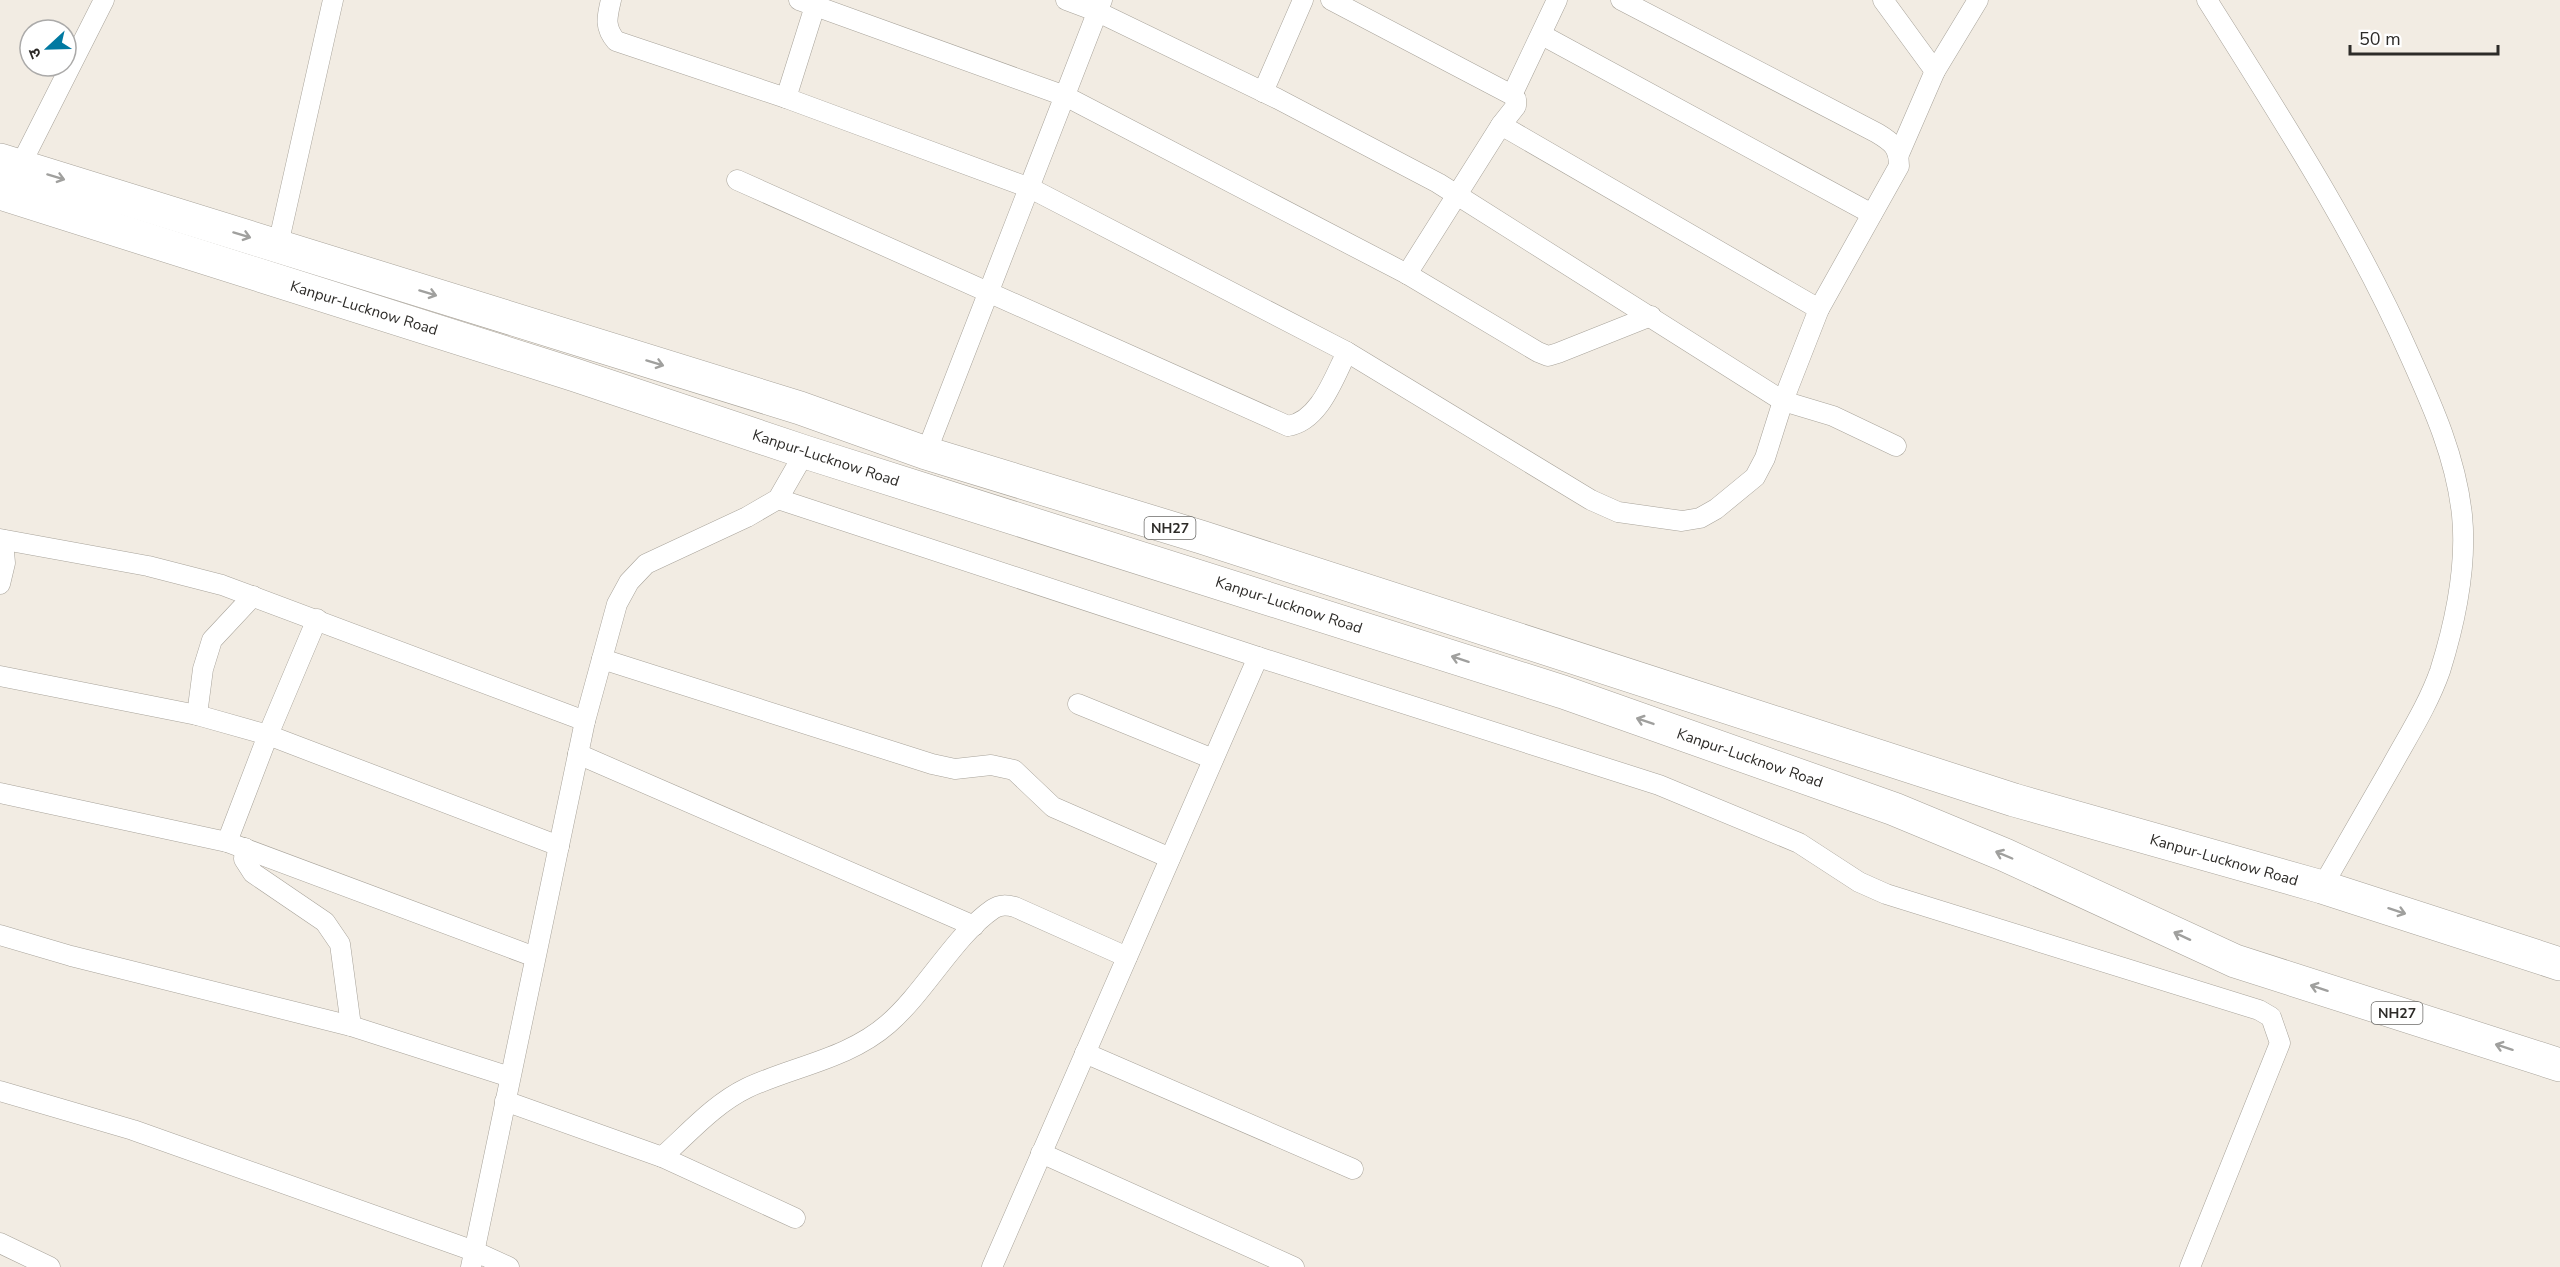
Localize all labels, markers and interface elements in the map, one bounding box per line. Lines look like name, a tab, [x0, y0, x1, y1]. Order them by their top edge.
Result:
north arrow	[18, 18, 78, 78]
scale bar	[2350, 18, 2498, 56]
text: 50 m	[2359, 27, 2401, 51]
text: उ	[23, 44, 47, 62]
one-way arrow	[46, 172, 65, 183]
one-way arrow	[232, 230, 251, 241]
street label: Kanpur-Lucknow Road	[288, 276, 440, 340]
one-way arrow	[418, 288, 437, 299]
one-way arrow	[645, 358, 664, 369]
street label: Kanpur-Lucknow Road	[750, 425, 902, 491]
road number: NH27	[1144, 517, 1196, 539]
street label: Kanpur-Lucknow Road	[1213, 572, 1365, 638]
one-way arrow	[1451, 653, 1470, 664]
one-way arrow	[1636, 714, 1654, 725]
street label: Kanpur-Lucknow Road	[1674, 724, 1826, 792]
street label: Kanpur-Lucknow Road	[2148, 829, 2300, 891]
one-way arrow	[1996, 848, 2014, 860]
one-way arrow	[2387, 907, 2406, 918]
one-way arrow	[2173, 929, 2191, 941]
one-way arrow	[2310, 981, 2329, 992]
road number: NH27	[2372, 1002, 2422, 1024]
one-way arrow	[2495, 1041, 2514, 1052]

